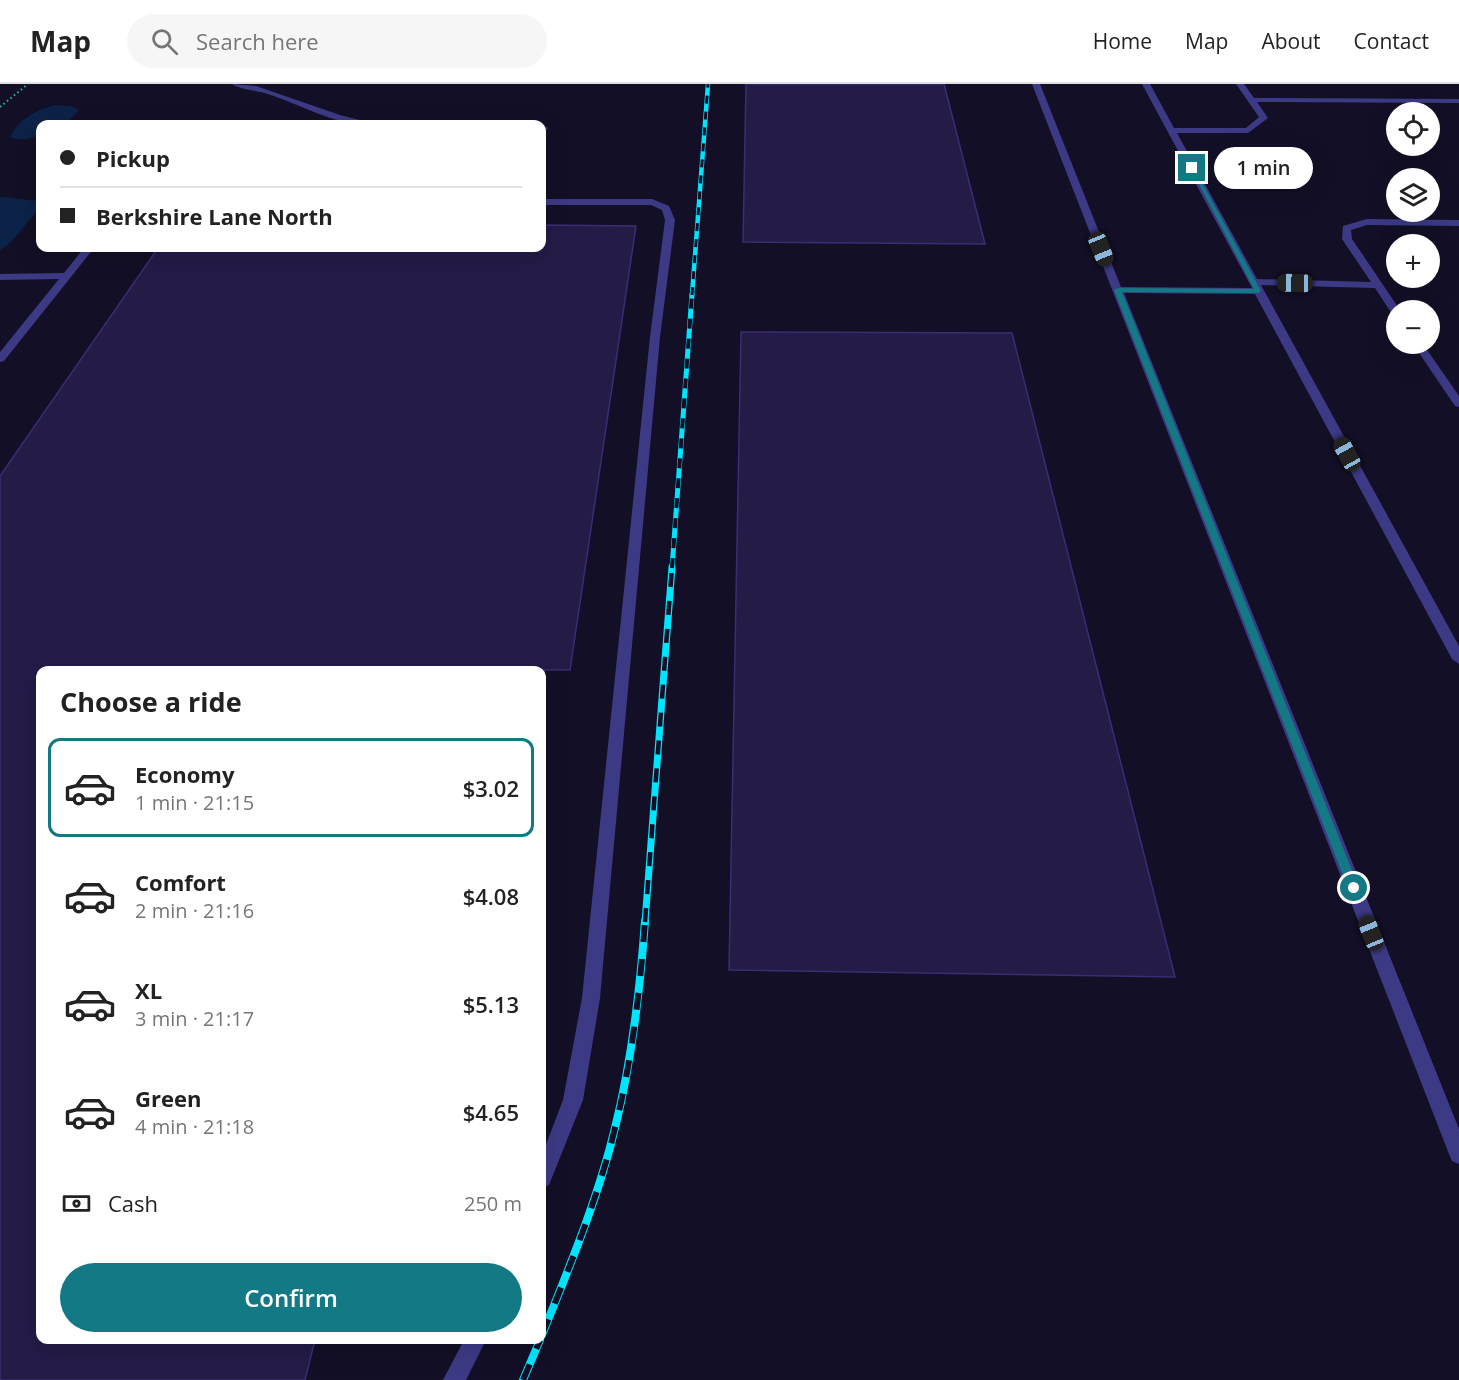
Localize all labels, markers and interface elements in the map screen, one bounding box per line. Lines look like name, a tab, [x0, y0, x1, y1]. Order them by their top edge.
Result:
search box	[127, 14, 547, 68]
text: Map	[30, 22, 91, 60]
icon: search	[148, 25, 181, 58]
text: Search here	[196, 26, 319, 56]
text: Home	[1093, 27, 1152, 55]
text: Map	[1185, 27, 1228, 55]
text: About	[1261, 27, 1321, 55]
text: Contact	[1354, 27, 1429, 55]
map controls	[1386, 102, 1440, 354]
button: locate	[1386, 102, 1440, 156]
text: Pickup	[96, 143, 170, 173]
callout: 1 min	[1213, 147, 1312, 189]
route end	[1178, 154, 1205, 181]
text: 1 min	[1237, 154, 1291, 181]
button: layers	[1386, 168, 1440, 222]
text: Berkshire Lane North	[96, 201, 333, 231]
car	[1086, 229, 1116, 269]
button: +	[1386, 234, 1440, 288]
car	[1277, 274, 1313, 292]
button: −	[1386, 300, 1440, 354]
car	[1330, 434, 1364, 474]
text: Choose a ride	[60, 683, 242, 720]
text: Economy	[135, 759, 234, 789]
icon: car	[63, 761, 117, 815]
text: $3.02	[463, 773, 519, 803]
text: 1 min · 21:15	[135, 789, 254, 816]
text: Comfort	[135, 867, 226, 897]
icon: car	[63, 869, 117, 923]
route start	[1340, 874, 1367, 901]
text: $4.08	[463, 881, 519, 911]
text: 2 min · 21:16	[135, 897, 254, 924]
car	[1356, 913, 1386, 953]
text: XL	[135, 975, 162, 1005]
icon: car	[63, 977, 117, 1031]
text: $5.13	[463, 989, 519, 1019]
text: 3 min · 21:17	[135, 1005, 254, 1032]
text: Green	[135, 1083, 201, 1113]
icon: car	[63, 1085, 117, 1139]
text: $4.65	[463, 1097, 519, 1127]
text: 4 min · 21:18	[135, 1113, 254, 1140]
icon: cash	[60, 1187, 93, 1220]
text: Cash	[108, 1188, 158, 1218]
text: 250 m	[464, 1190, 522, 1217]
button: Confirm	[60, 1263, 522, 1332]

